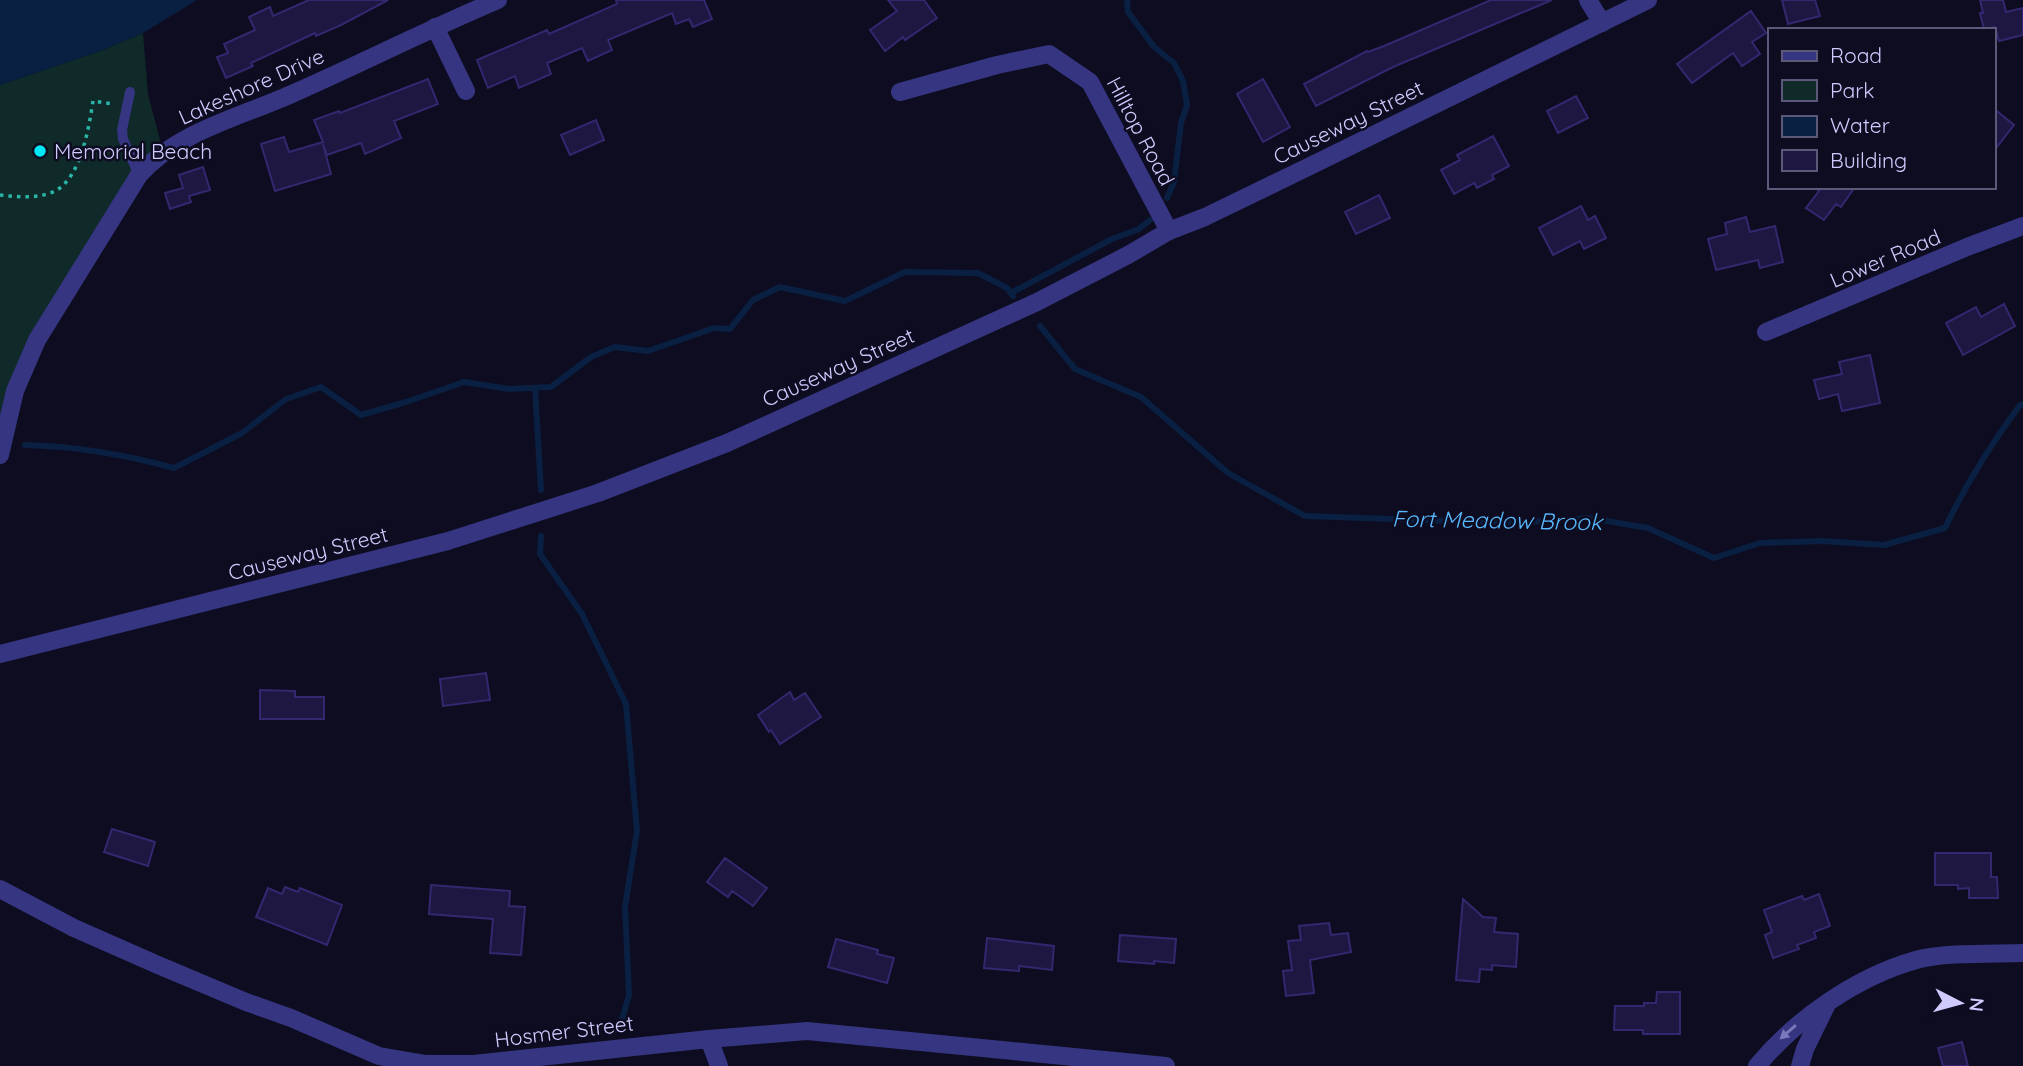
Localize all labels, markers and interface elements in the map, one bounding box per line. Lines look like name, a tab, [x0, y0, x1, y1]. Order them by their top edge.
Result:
legend	[1768, 28, 1995, 189]
street label: Lakeshore Drive	[174, 42, 328, 130]
text: Road	[1830, 42, 1882, 68]
street label: Hilltop Road	[1101, 72, 1181, 190]
street label: Causeway Street	[1269, 74, 1427, 170]
text: Park	[1830, 77, 1874, 103]
text: Water	[1830, 112, 1890, 138]
place label: Memorial Beach	[54, 138, 212, 164]
marker: Memorial Beach	[32, 143, 48, 159]
text: Building	[1830, 147, 1907, 173]
street label: Lower Road	[1826, 223, 1944, 293]
street label: Causeway Street	[758, 322, 918, 412]
water label: Fort Meadow Brook	[1392, 504, 1604, 536]
street label: Causeway Street	[226, 521, 390, 585]
north arrow	[1925, 968, 1995, 1038]
text: N	[1964, 997, 1990, 1013]
street label: Hosmer Street	[493, 1010, 635, 1052]
one-way arrow	[1779, 1024, 1797, 1040]

